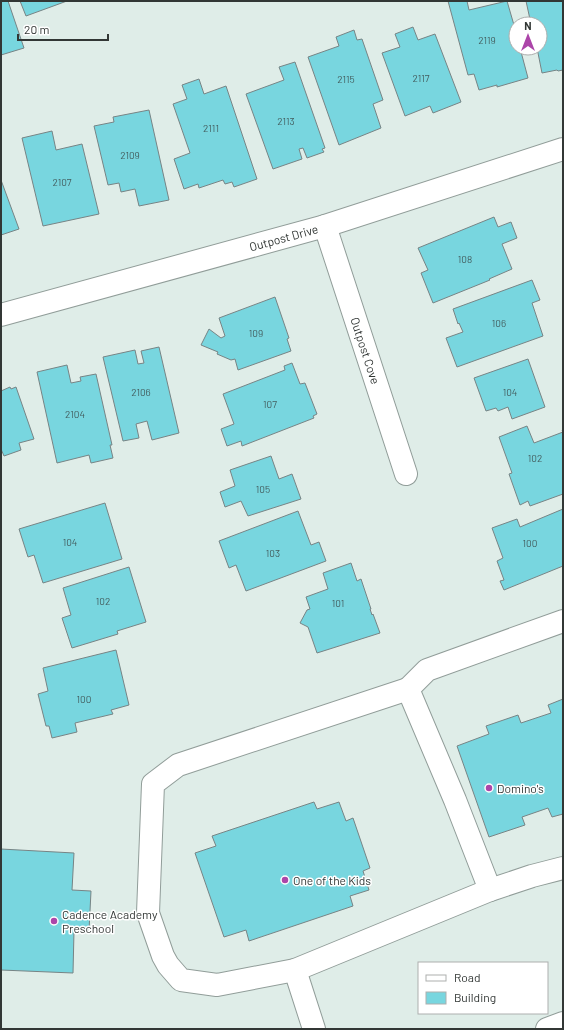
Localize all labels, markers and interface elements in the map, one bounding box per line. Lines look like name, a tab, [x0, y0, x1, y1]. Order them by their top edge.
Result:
scale bar	[18, 16, 108, 42]
north arrow	[508, 16, 548, 56]
text: N	[524, 19, 532, 32]
text: 20 m	[24, 22, 50, 36]
house number: 2119	[478, 34, 496, 46]
house number: 2117	[413, 72, 430, 84]
house number: 2115	[337, 73, 355, 85]
house number: 2113	[277, 115, 295, 127]
house number: 2111	[203, 122, 219, 134]
house number: 2109	[120, 149, 140, 161]
house number: 2107	[52, 176, 72, 188]
street label: Outpost Drive	[248, 221, 319, 254]
house number: 108	[458, 253, 472, 265]
street label: Outpost Cove	[348, 315, 383, 386]
house number: 106	[492, 317, 506, 329]
house number: 109	[249, 327, 263, 339]
house number: 2106	[131, 386, 151, 398]
house number: 104	[503, 386, 517, 398]
house number: 107	[263, 398, 277, 410]
house number: 2104	[65, 408, 85, 420]
house number: 102	[528, 452, 542, 464]
house number: 105	[256, 483, 270, 495]
house number: 104	[63, 536, 77, 548]
house number: 100	[523, 537, 537, 549]
house number: 103	[266, 547, 280, 559]
house number: 102	[96, 595, 110, 607]
house number: 101	[332, 597, 344, 609]
house number: 100	[77, 693, 91, 705]
place label: Domino's	[497, 781, 544, 795]
marker: Domino's	[484, 783, 494, 793]
place label: One of the Kids	[293, 873, 371, 887]
marker: One of the Kids	[280, 875, 290, 885]
place label: Cadence Academy Preschool	[62, 907, 158, 935]
marker: Cadence Academy Preschool	[49, 916, 59, 926]
legend	[418, 962, 548, 1014]
text: Road	[454, 970, 481, 984]
text: Building	[454, 990, 496, 1004]

